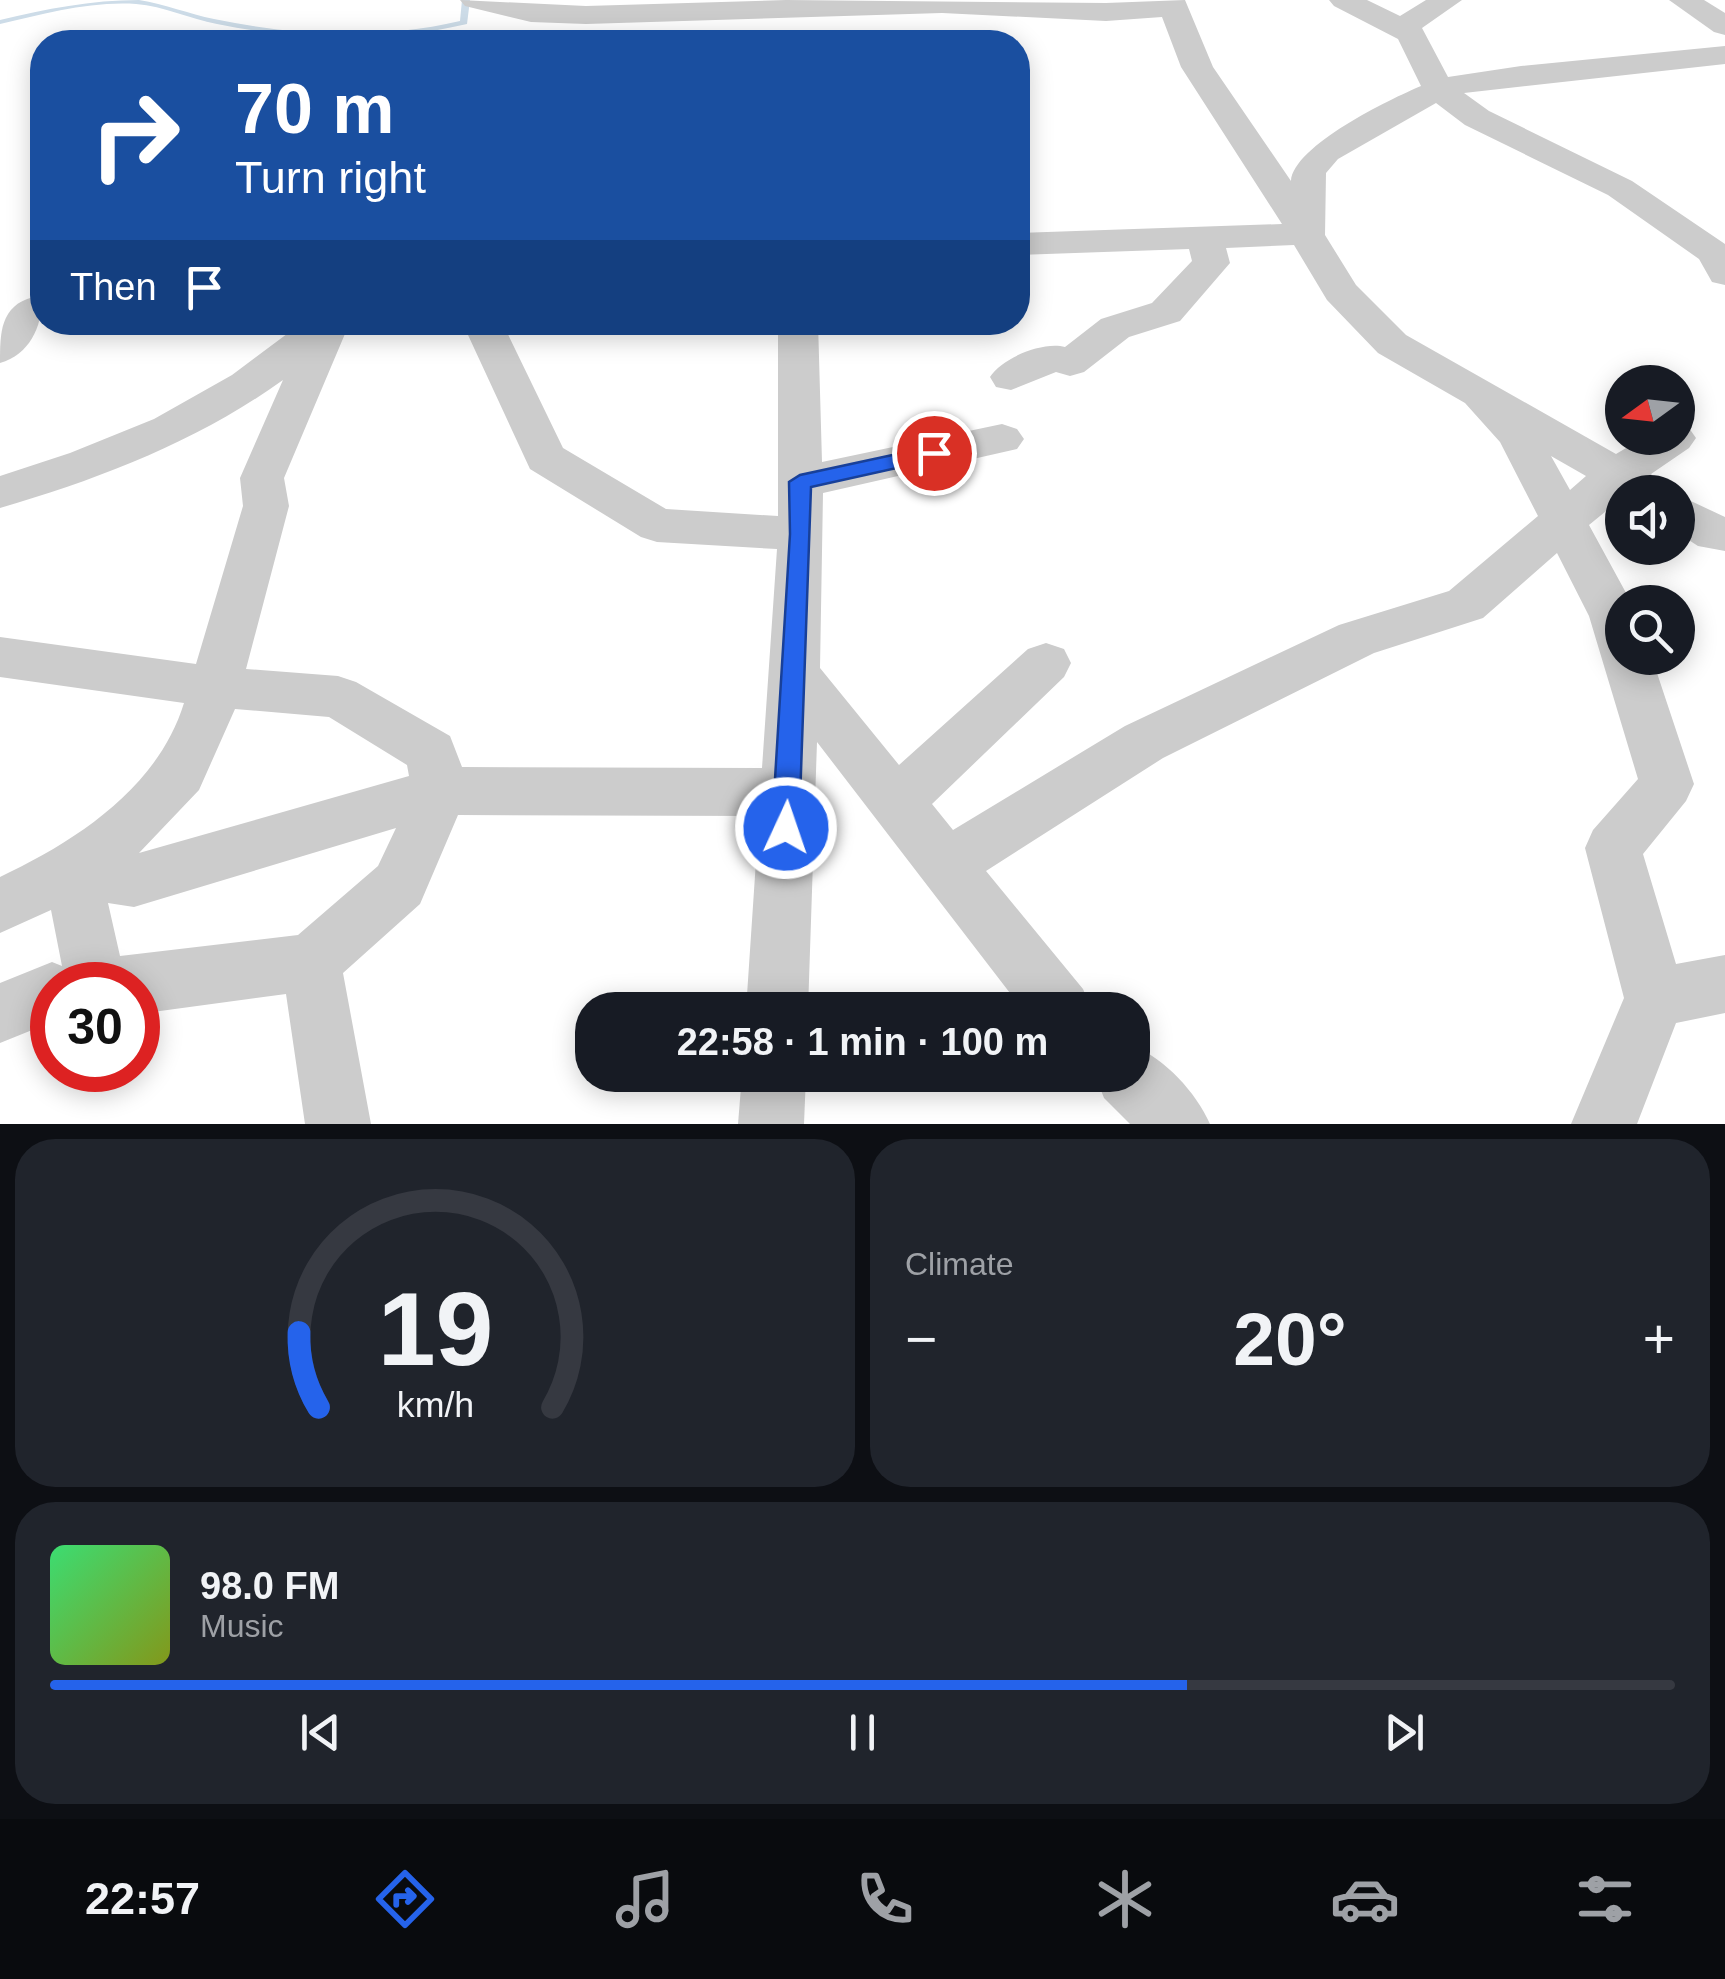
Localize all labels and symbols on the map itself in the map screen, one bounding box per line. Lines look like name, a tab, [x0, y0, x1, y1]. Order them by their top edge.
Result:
north arrow	[1605, 365, 1695, 455]
pin	[892, 411, 977, 496]
position arrow	[734, 776, 838, 880]
speed limit sign: 30	[30, 962, 160, 1092]

